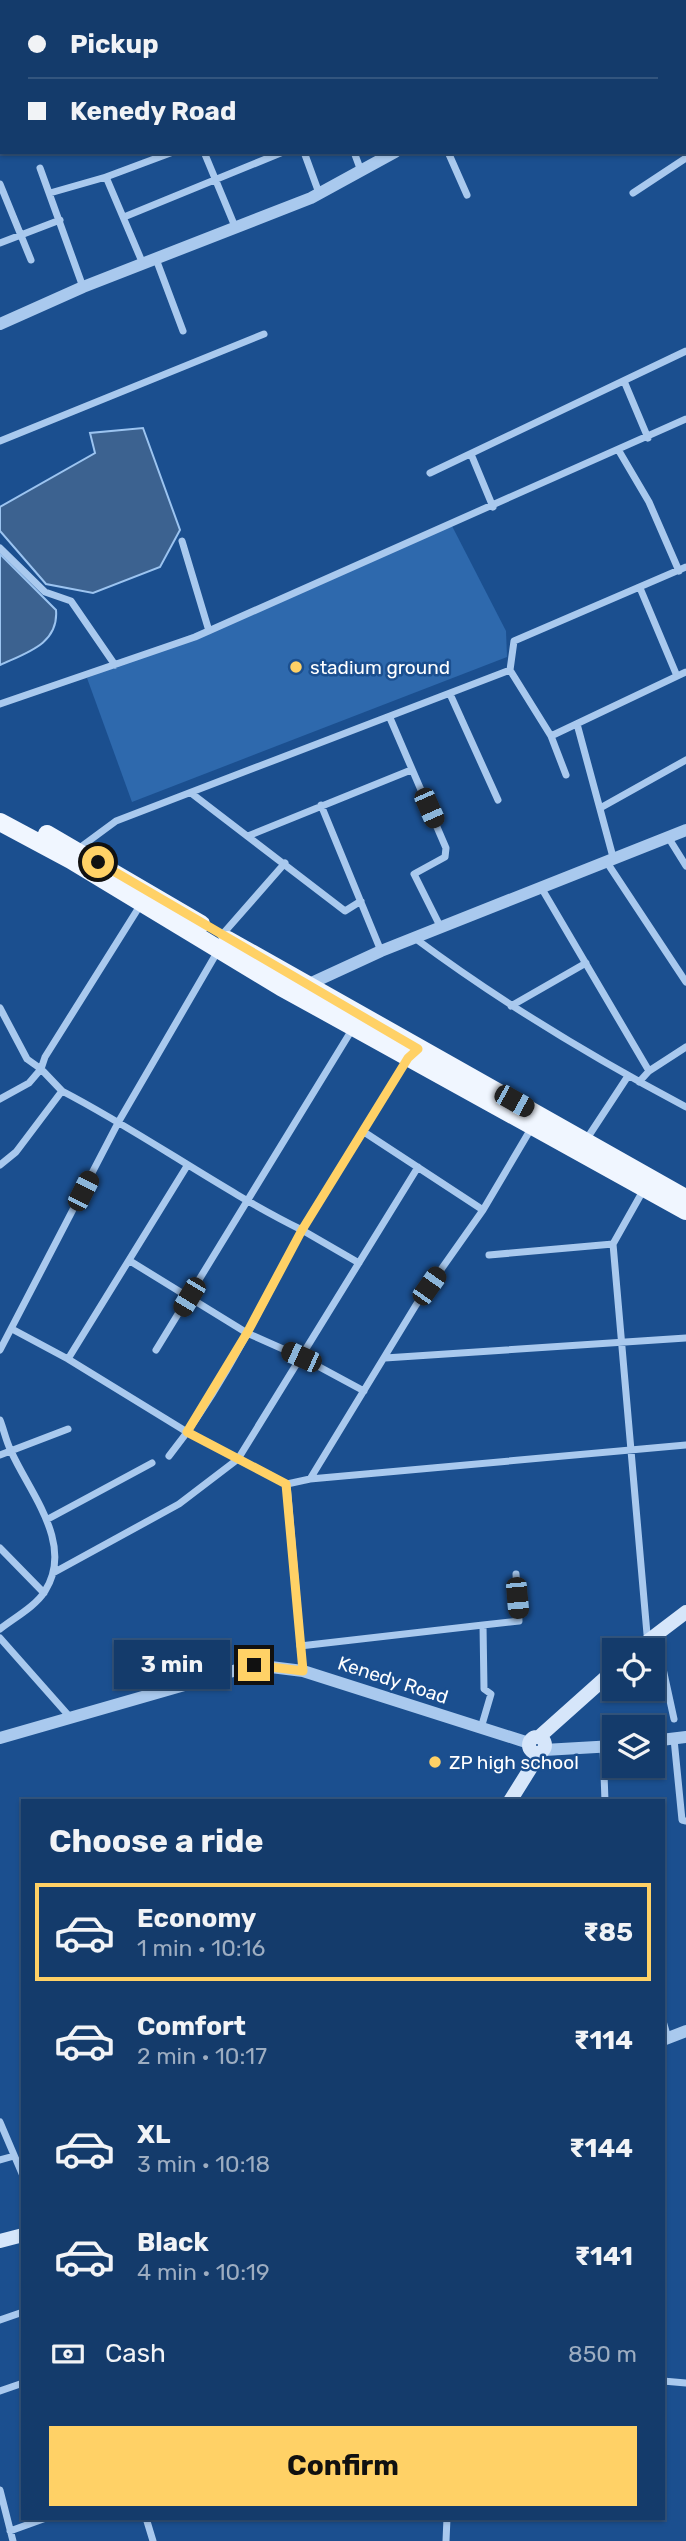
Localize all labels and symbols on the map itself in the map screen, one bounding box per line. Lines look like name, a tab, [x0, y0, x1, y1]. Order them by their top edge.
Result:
place label: stadium ground	[310, 656, 450, 679]
marker: stadium ground	[288, 659, 304, 675]
car	[411, 785, 448, 831]
route start	[82, 846, 114, 878]
car	[491, 1082, 538, 1120]
car	[65, 1168, 102, 1214]
car	[409, 1263, 450, 1309]
car	[170, 1274, 209, 1320]
car	[278, 1339, 325, 1375]
car	[505, 1576, 530, 1620]
callout: 3 min	[114, 1640, 230, 1690]
route end	[238, 1649, 270, 1681]
street label: Kenedy Road	[335, 1651, 451, 1709]
place label: ZP high school	[449, 1751, 579, 1774]
marker: ZP high school	[427, 1754, 443, 1770]

